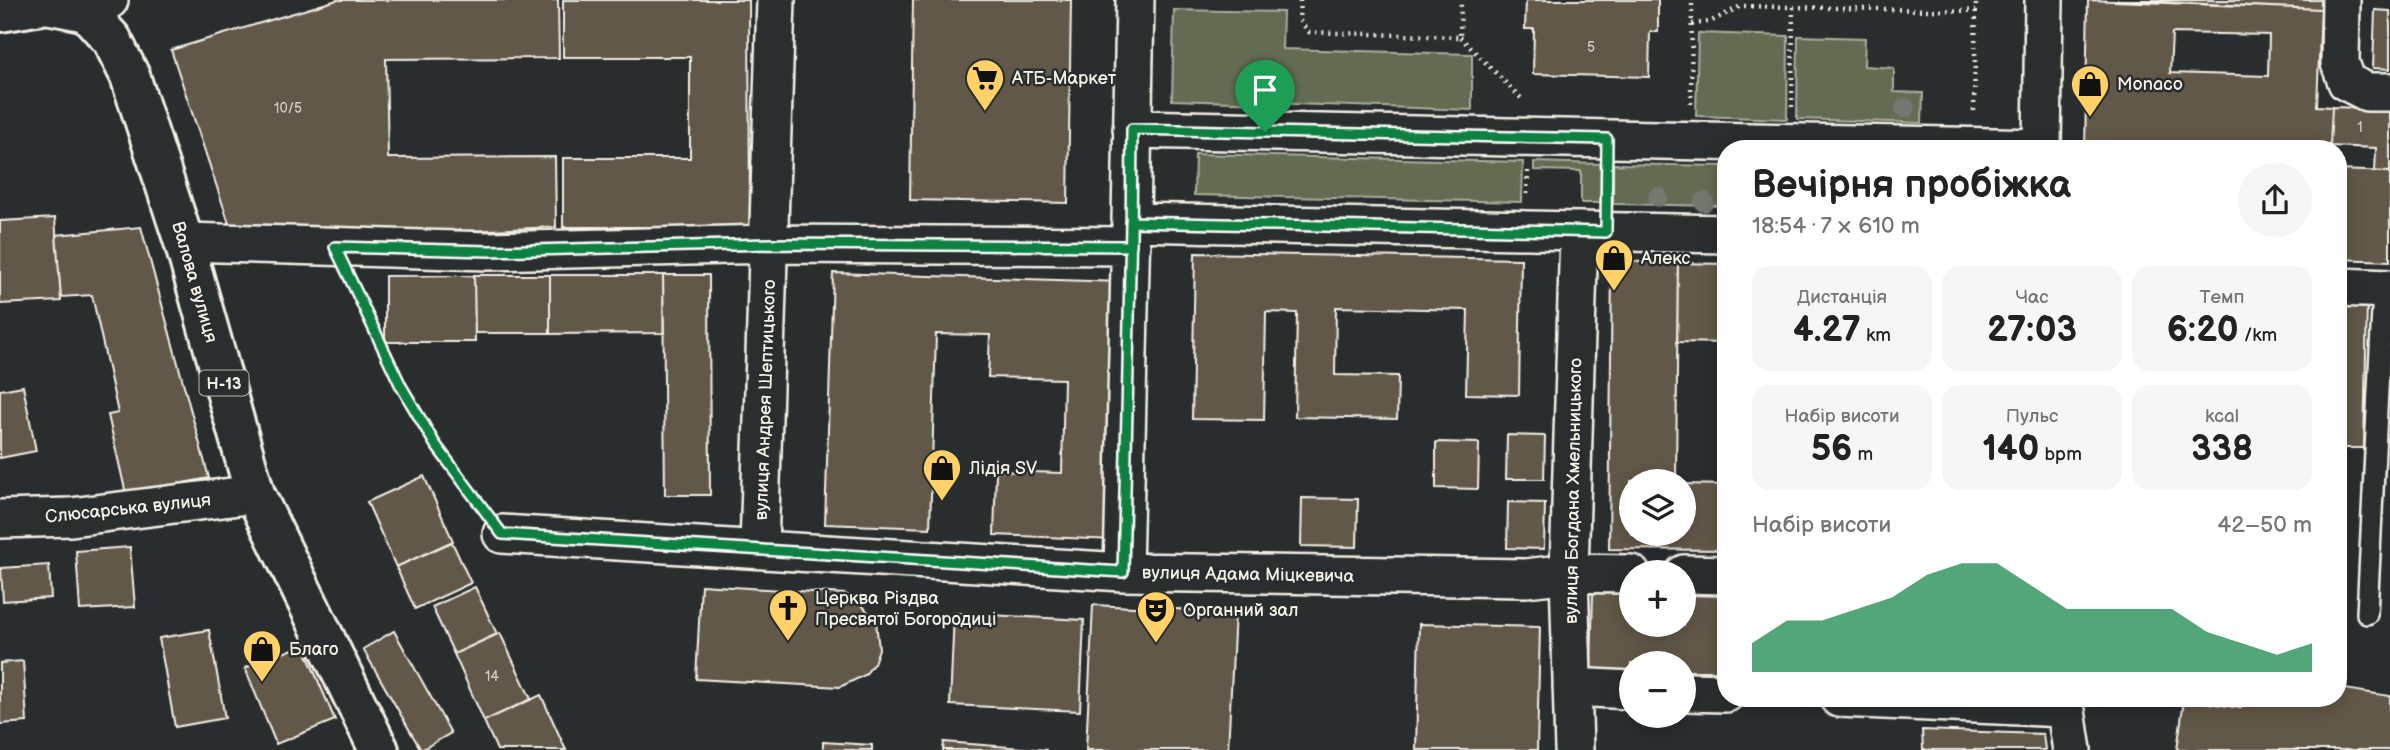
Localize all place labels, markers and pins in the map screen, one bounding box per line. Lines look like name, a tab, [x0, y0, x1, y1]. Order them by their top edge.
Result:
supermarket icon: АТБ-Маркет	[964, 57, 1006, 112]
pin	[1235, 60, 1295, 132]
shop icon: Monaco	[2069, 63, 2111, 118]
place label: АТБ-Маркет	[1011, 68, 1117, 89]
place label: Monaco	[2117, 74, 2183, 95]
shop icon: Алекс	[1593, 237, 1635, 292]
place label: Алекс	[1640, 248, 1690, 269]
shop icon: Лідія SV	[921, 447, 963, 502]
place label: Лідія SV	[968, 458, 1037, 479]
church icon: Церква Різдва Пресвятої Богородиці	[767, 587, 809, 642]
place label: Церква Різдва Пресвятої Богородиці	[815, 588, 996, 630]
theatre icon: Органний зал	[1135, 589, 1177, 644]
place label: Органний зал	[1183, 600, 1298, 621]
shop icon: Благо	[241, 628, 283, 683]
place label: Благо	[289, 639, 338, 660]

